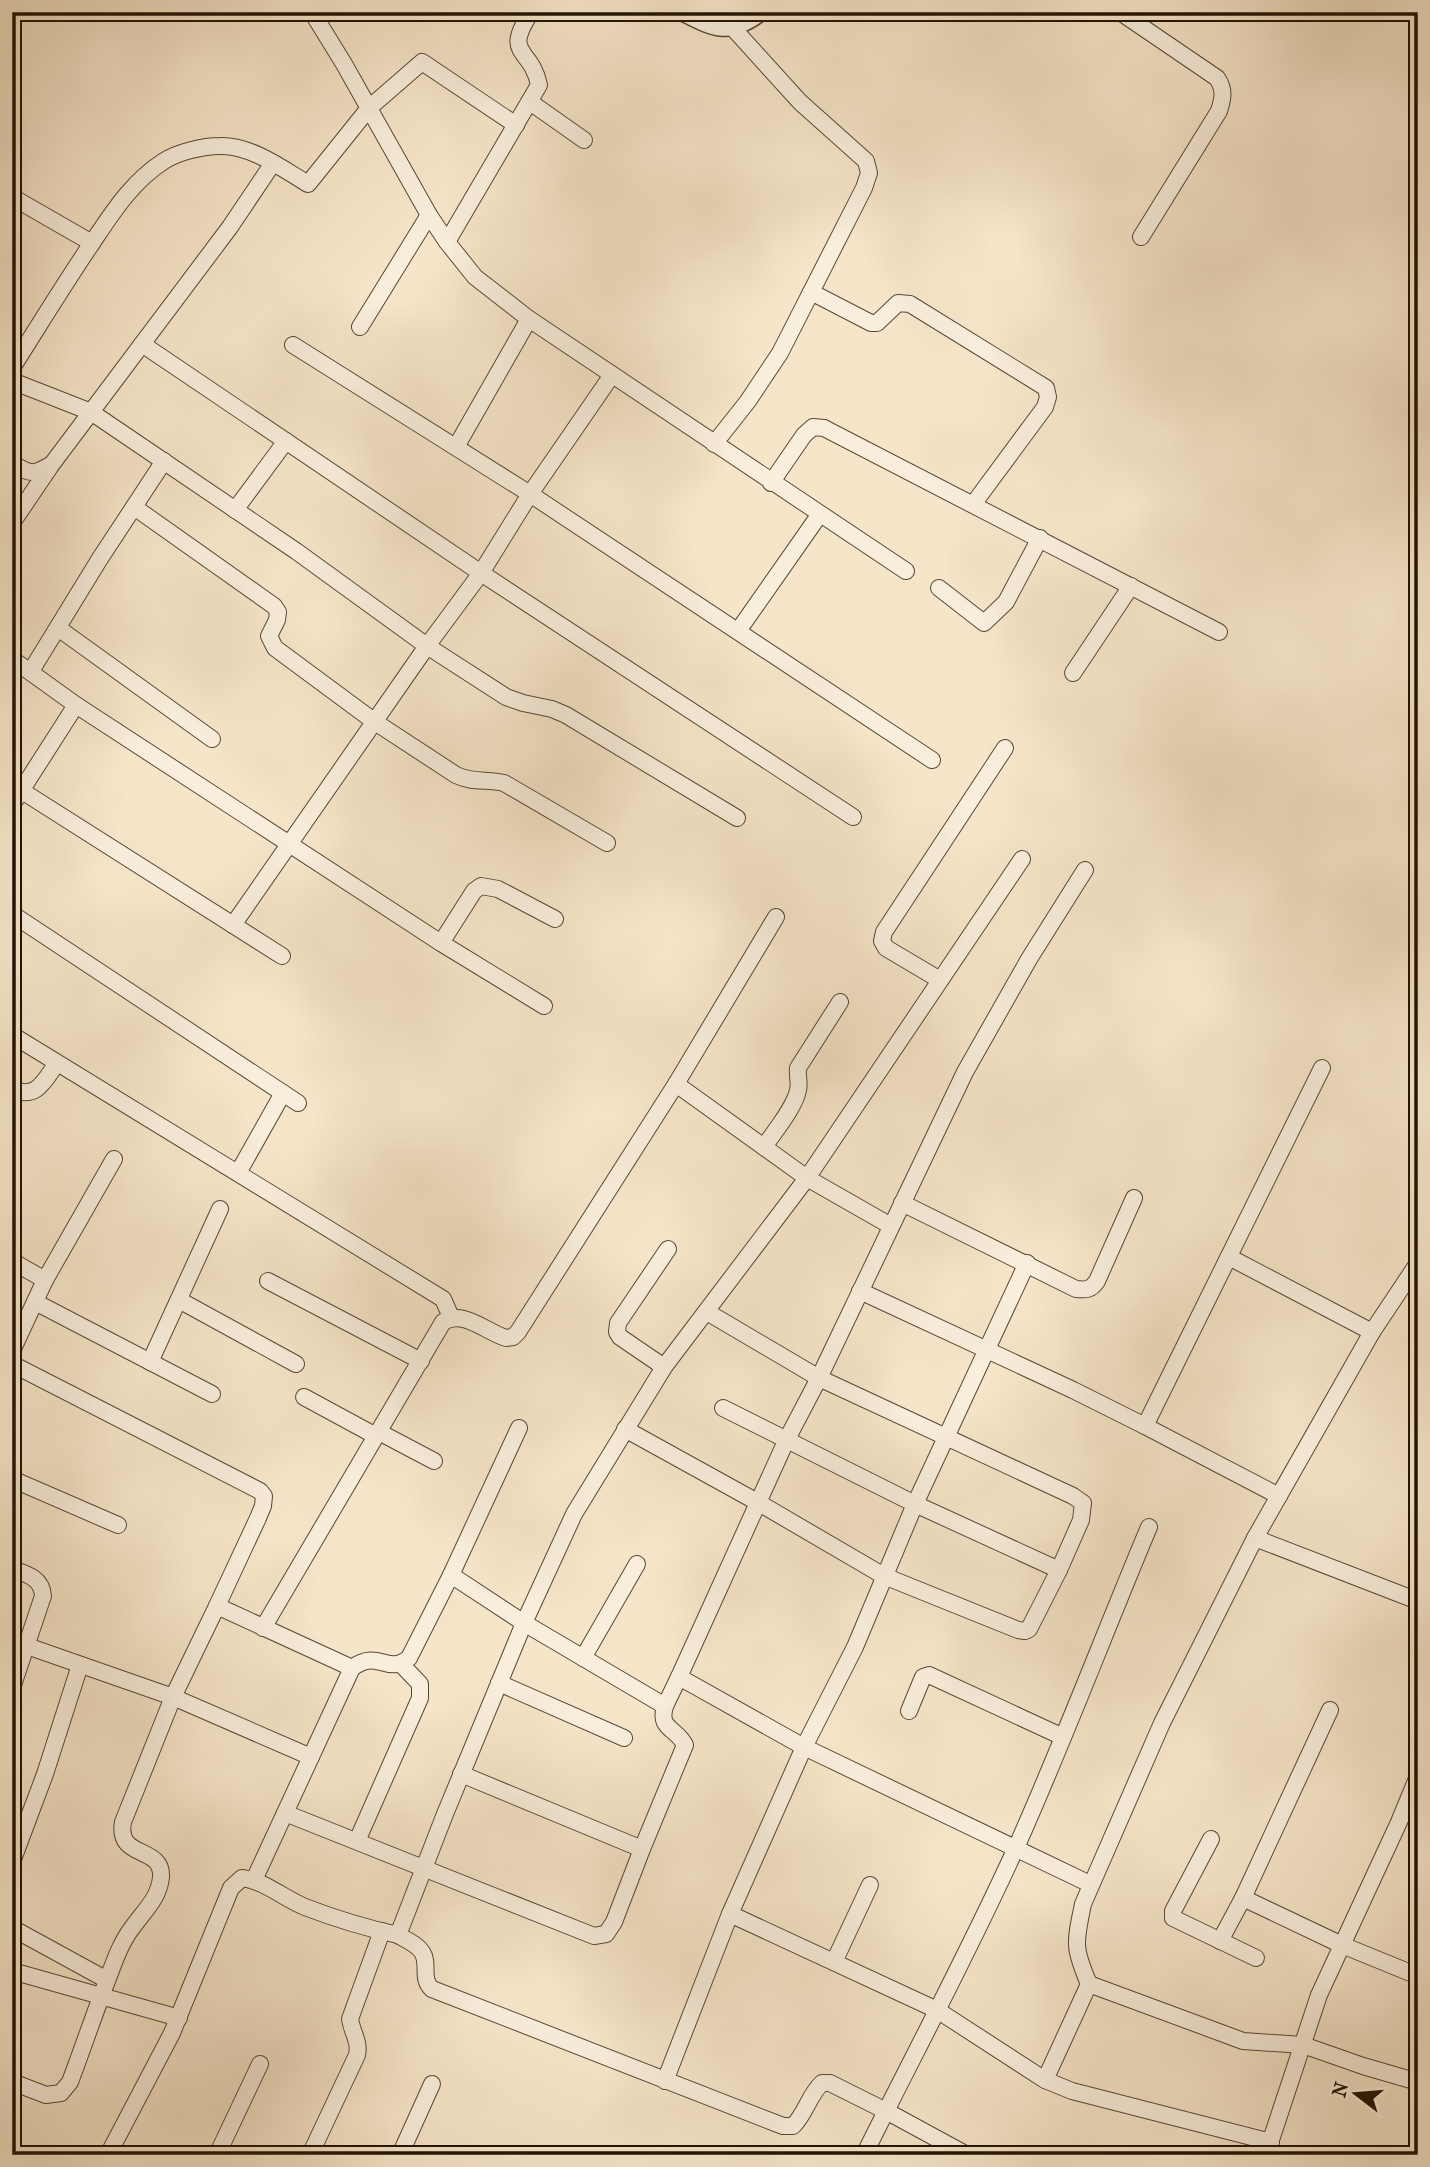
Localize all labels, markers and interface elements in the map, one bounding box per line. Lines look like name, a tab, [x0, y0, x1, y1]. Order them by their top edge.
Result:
north arrow	[1322, 2058, 1392, 2128]
text: N	[1328, 2079, 1353, 2100]

